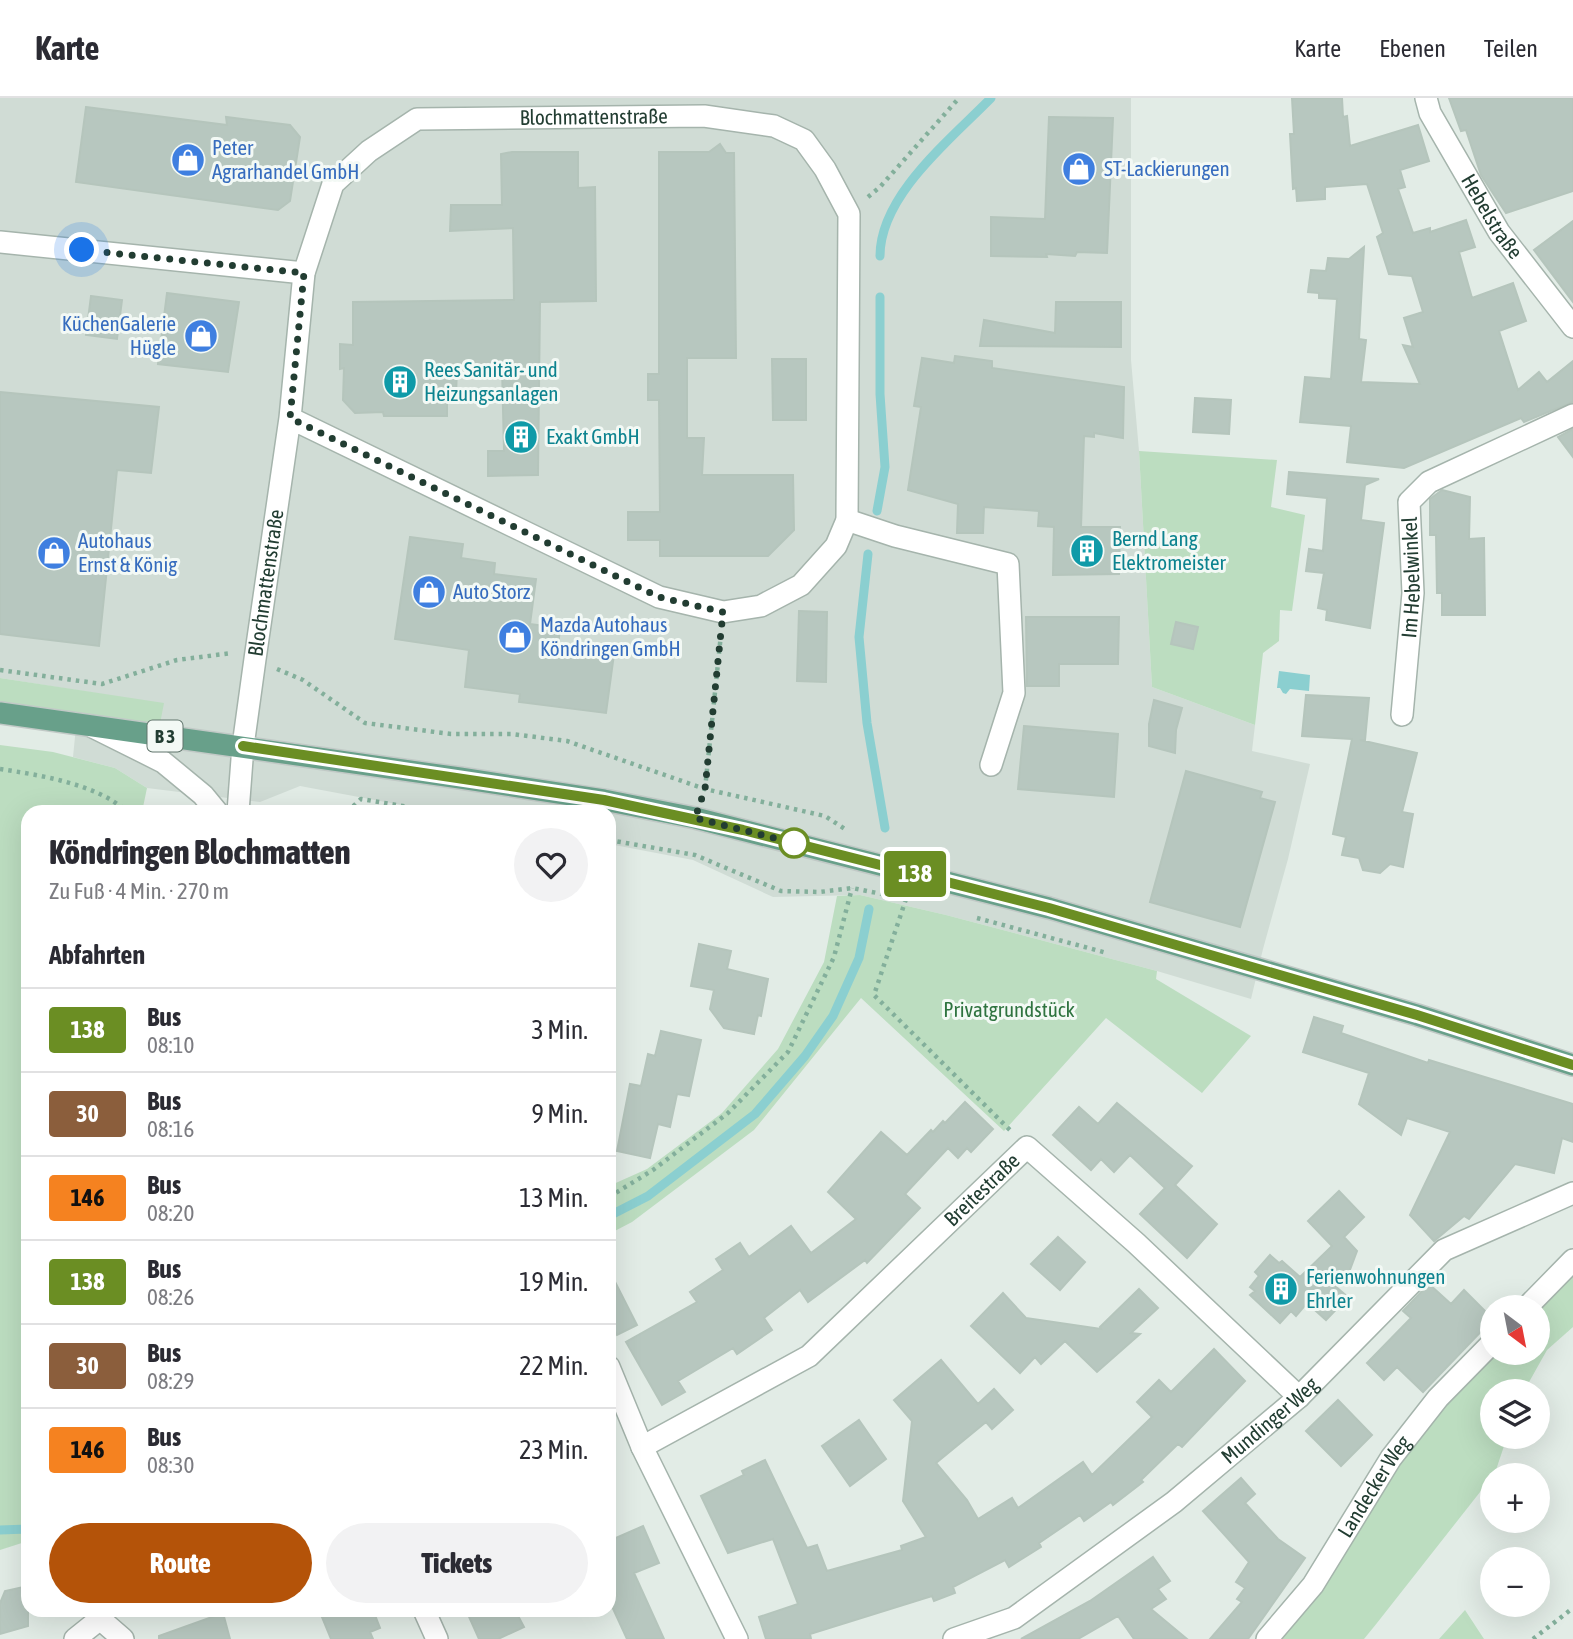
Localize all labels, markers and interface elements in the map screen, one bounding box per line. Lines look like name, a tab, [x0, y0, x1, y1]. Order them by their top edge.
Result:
text: Karte	[35, 29, 99, 67]
text: Karte	[1294, 35, 1341, 62]
text: Ebenen	[1379, 35, 1446, 62]
text: Teilen	[1484, 35, 1538, 62]
street label: Blochmattenstraße	[519, 103, 668, 129]
place label: Peter Agrarhandel GmbH	[212, 135, 360, 183]
shop icon: Peter Agrarhandel GmbH	[169, 141, 207, 179]
shop icon: ST-Lackierungen	[1060, 150, 1098, 188]
place label: ST-Lackierungen	[1104, 156, 1230, 180]
street label: Hebelstraße	[1457, 169, 1528, 263]
your location	[64, 232, 99, 267]
place label: KüchenGalerie Hügle	[62, 311, 176, 359]
shop icon: KüchenGalerie Hügle	[182, 317, 220, 355]
place label: Rees Sanitär- und Heizungsanlagen	[424, 357, 559, 405]
building icon: Rees Sanitär- und Heizungsanlagen	[381, 363, 419, 401]
building icon: Exakt GmbH	[502, 418, 540, 456]
place label: Exakt GmbH	[546, 424, 640, 448]
street label: Blochmattenstraße	[243, 508, 288, 658]
street label: Im Hebelwinkel	[1396, 516, 1424, 639]
place label: Bernd Lang Elektromeister	[1112, 526, 1226, 574]
place label: Autohaus Ernst & König	[78, 528, 177, 576]
building icon: Bernd Lang Elektromeister	[1068, 532, 1106, 570]
shop icon: Autohaus Ernst & König	[35, 534, 73, 572]
shop icon: Auto Storz	[410, 573, 448, 611]
place label: Auto Storz	[453, 579, 531, 603]
place label: Mazda Autohaus Köndringen GmbH	[540, 612, 681, 660]
shop icon: Mazda Autohaus Köndringen GmbH	[496, 618, 534, 656]
road number: B 3	[148, 720, 182, 751]
button: heart	[514, 828, 588, 902]
unlabelled marker	[779, 828, 809, 858]
text: Köndringen Blochmatten	[49, 833, 351, 871]
line badge: 138	[875, 851, 955, 897]
text: 138	[898, 860, 932, 887]
text: Zu Fuß · 4 Min. · 270 m	[49, 878, 229, 904]
text: Abfahrten	[49, 940, 145, 970]
park label: Privatgrundstück	[943, 997, 1075, 1021]
text: Bus	[147, 1002, 181, 1032]
text: 3 Min.	[532, 1015, 588, 1045]
text: 138	[71, 1016, 104, 1043]
text: 08:10	[147, 1032, 194, 1058]
text: Bus	[147, 1086, 181, 1116]
text: 9 Min.	[532, 1099, 588, 1129]
text: 30	[76, 1100, 99, 1127]
text: 08:16	[147, 1116, 194, 1142]
street label: Breitestraße	[939, 1148, 1024, 1231]
text: Bus	[147, 1170, 181, 1200]
text: 13 Min.	[519, 1183, 588, 1213]
text: 146	[71, 1184, 104, 1211]
text: 08:20	[147, 1200, 194, 1226]
text: Bus	[147, 1254, 181, 1284]
place label: Ferienwohnungen Ehrler	[1306, 1264, 1446, 1312]
text: 19 Min.	[519, 1267, 588, 1297]
text: 138	[71, 1268, 104, 1295]
building icon: Ferienwohnungen Ehrler	[1262, 1270, 1300, 1308]
text: 08:26	[147, 1284, 194, 1310]
north arrow	[1480, 1295, 1550, 1365]
map controls	[1480, 1295, 1550, 1617]
text: Bus	[147, 1338, 181, 1368]
text: 22 Min.	[519, 1351, 588, 1381]
text: 30	[76, 1352, 99, 1379]
text: 08:29	[147, 1368, 194, 1394]
street label: Mundinger Weg	[1216, 1372, 1323, 1468]
button: layers	[1480, 1379, 1550, 1449]
text: Bus	[147, 1422, 181, 1452]
street label: Landecker Weg	[1332, 1430, 1415, 1541]
text: 23 Min.	[519, 1435, 588, 1465]
text: 146	[71, 1436, 104, 1463]
text: 08:30	[147, 1452, 194, 1478]
button: +	[1480, 1463, 1550, 1533]
button: Route	[49, 1523, 312, 1603]
button: Tickets	[326, 1523, 588, 1603]
button: −	[1480, 1547, 1550, 1617]

